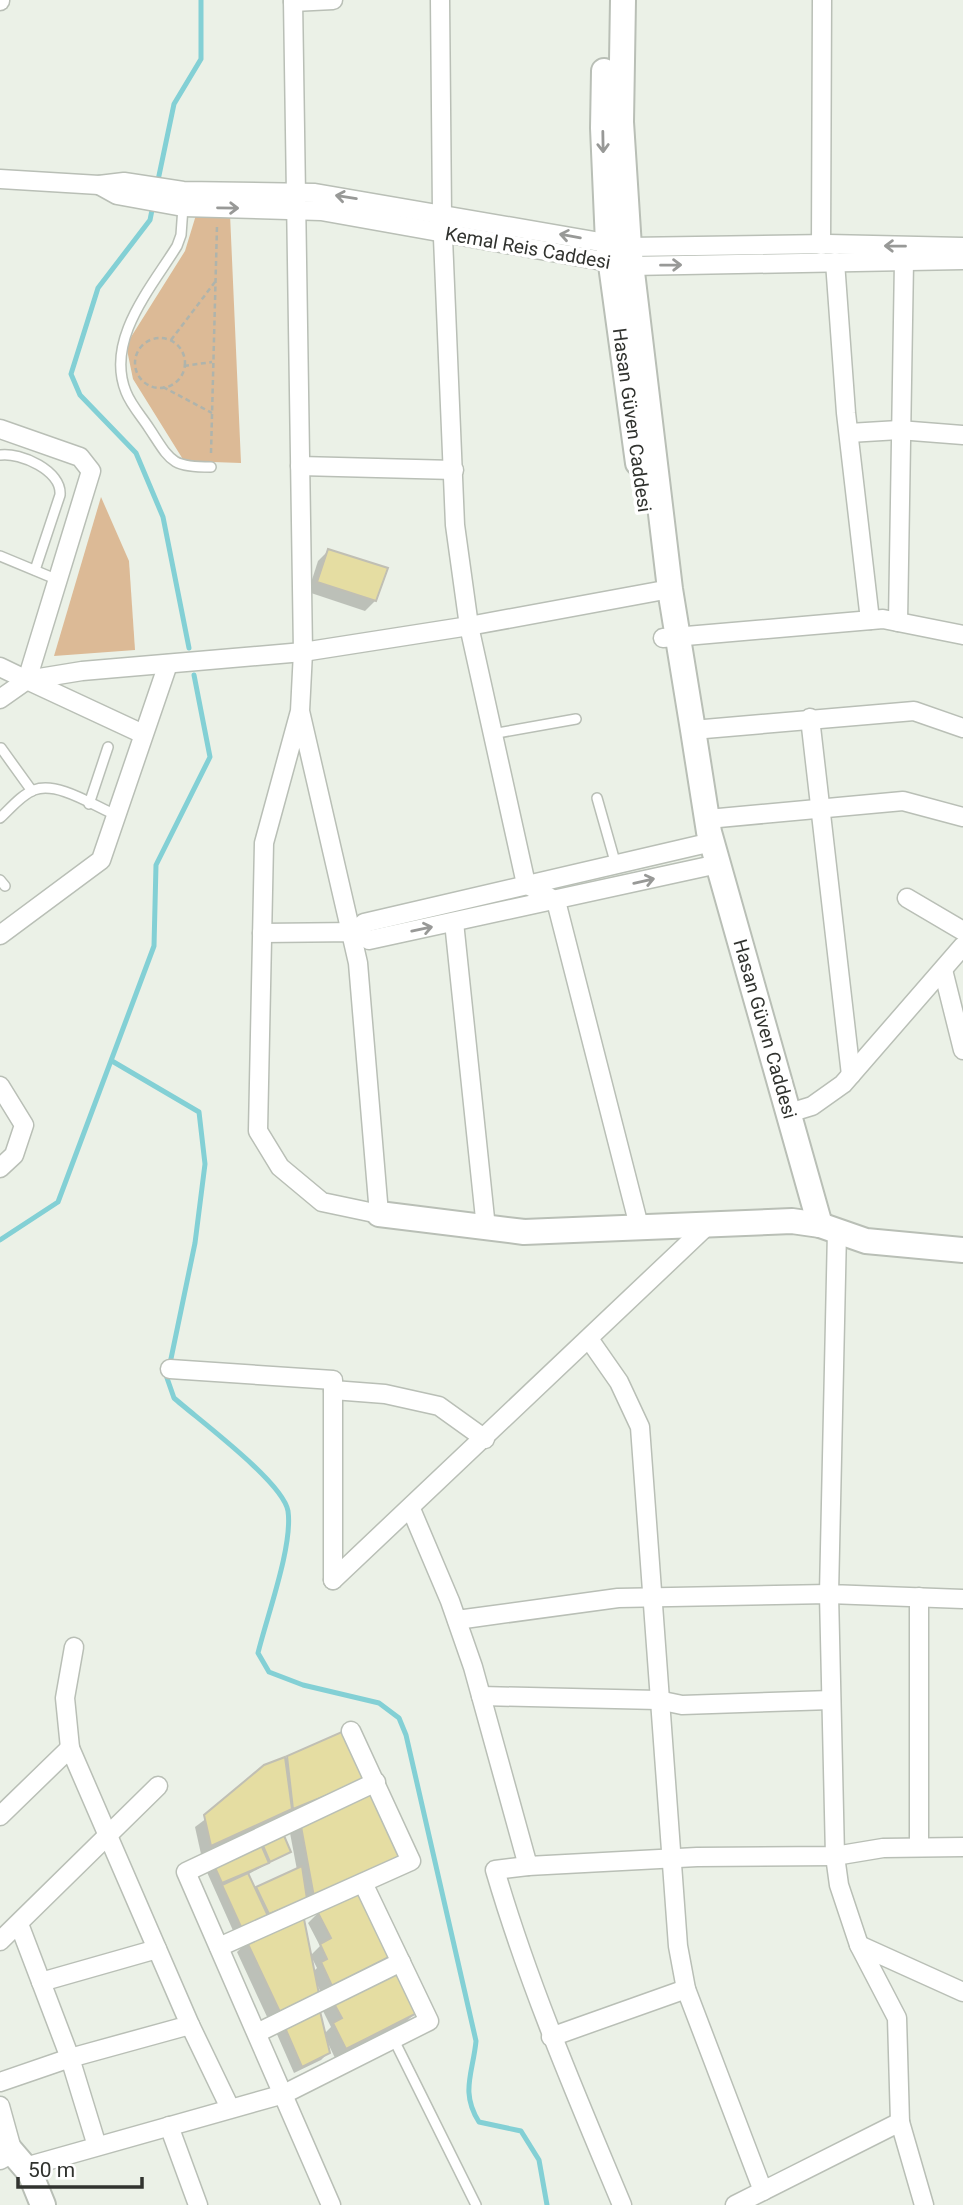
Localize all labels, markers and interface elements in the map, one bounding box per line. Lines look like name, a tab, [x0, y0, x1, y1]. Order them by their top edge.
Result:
one-way arrow	[597, 130, 610, 153]
one-way arrow	[335, 190, 358, 203]
one-way arrow	[216, 201, 239, 215]
street label: Kemal Reis Caddesi	[443, 222, 613, 274]
one-way arrow	[559, 229, 582, 242]
one-way arrow	[884, 239, 907, 253]
one-way arrow	[659, 259, 682, 272]
street label: Hasan Güven Caddesi	[608, 326, 656, 514]
one-way arrow	[632, 874, 655, 887]
one-way arrow	[410, 921, 433, 935]
street label: Hasan Güven Caddesi	[728, 937, 802, 1121]
scale bar	[18, 2146, 142, 2190]
text: 50 m	[28, 2158, 75, 2182]

